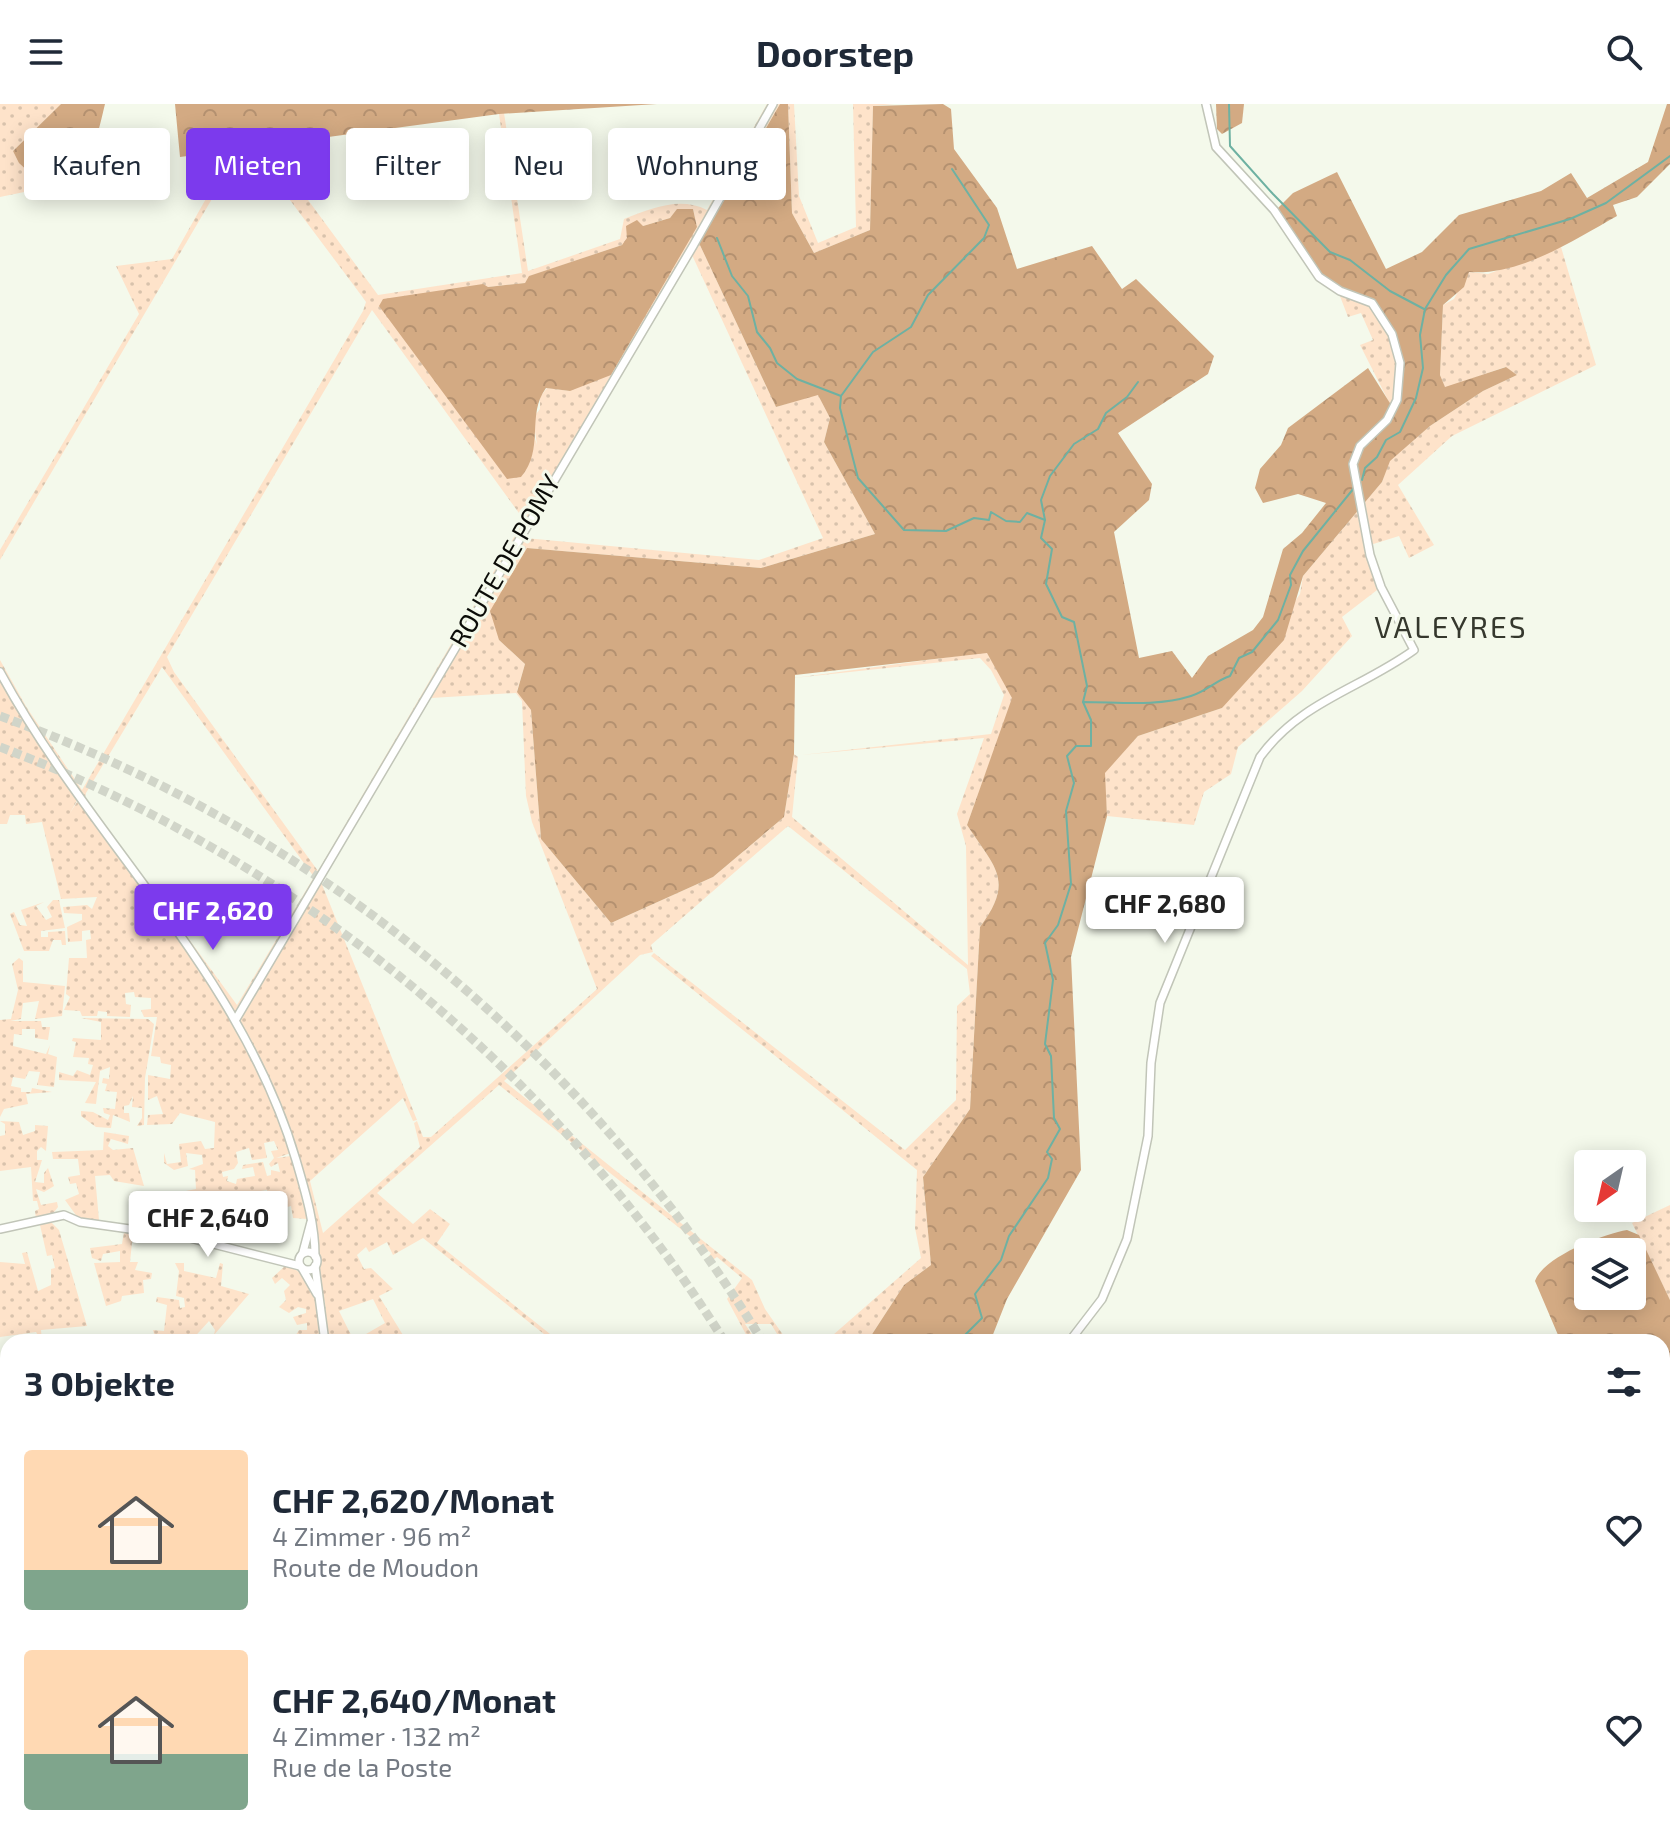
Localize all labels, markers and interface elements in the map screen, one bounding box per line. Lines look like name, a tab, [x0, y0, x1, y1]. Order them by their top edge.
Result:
icon: menu	[24, 30, 68, 74]
icon: search	[1602, 30, 1646, 74]
text: Doorstep	[756, 31, 914, 74]
chip: Kaufen	[24, 128, 170, 200]
chip: Mieten	[186, 128, 330, 200]
chip: Filter	[346, 128, 469, 200]
chip: Neu	[485, 128, 592, 200]
chip: Wohnung	[608, 128, 786, 200]
street label: ROUTE DE POMY	[442, 468, 566, 652]
district label: VALEYRES	[1374, 608, 1528, 644]
pin: CHF 2,680	[1073, 877, 1257, 945]
pin: CHF 2,620	[121, 884, 305, 952]
text: CHF 2,680	[1104, 887, 1226, 918]
text: CHF 2,620	[152, 894, 274, 925]
north arrow	[1574, 1150, 1646, 1222]
map controls	[1574, 1150, 1646, 1310]
pin: CHF 2,640	[116, 1191, 300, 1259]
text: CHF 2,640	[147, 1201, 269, 1232]
button: layers	[1574, 1238, 1646, 1310]
icon: filters	[1602, 1360, 1646, 1404]
text: 3 Objekte	[24, 1362, 175, 1403]
text: CHF 2,620/Monat	[272, 1479, 554, 1520]
icon: home	[88, 1482, 184, 1578]
icon: heart	[1602, 1508, 1646, 1552]
text: 4 Zimmer · 96 m²	[272, 1520, 471, 1551]
text: Route de Moudon	[272, 1551, 479, 1582]
text: CHF 2,640/Monat	[272, 1679, 556, 1720]
icon: home	[88, 1682, 184, 1778]
icon: heart	[1602, 1708, 1646, 1752]
text: 4 Zimmer · 132 m²	[272, 1720, 481, 1751]
text: Rue de la Poste	[272, 1751, 452, 1782]

